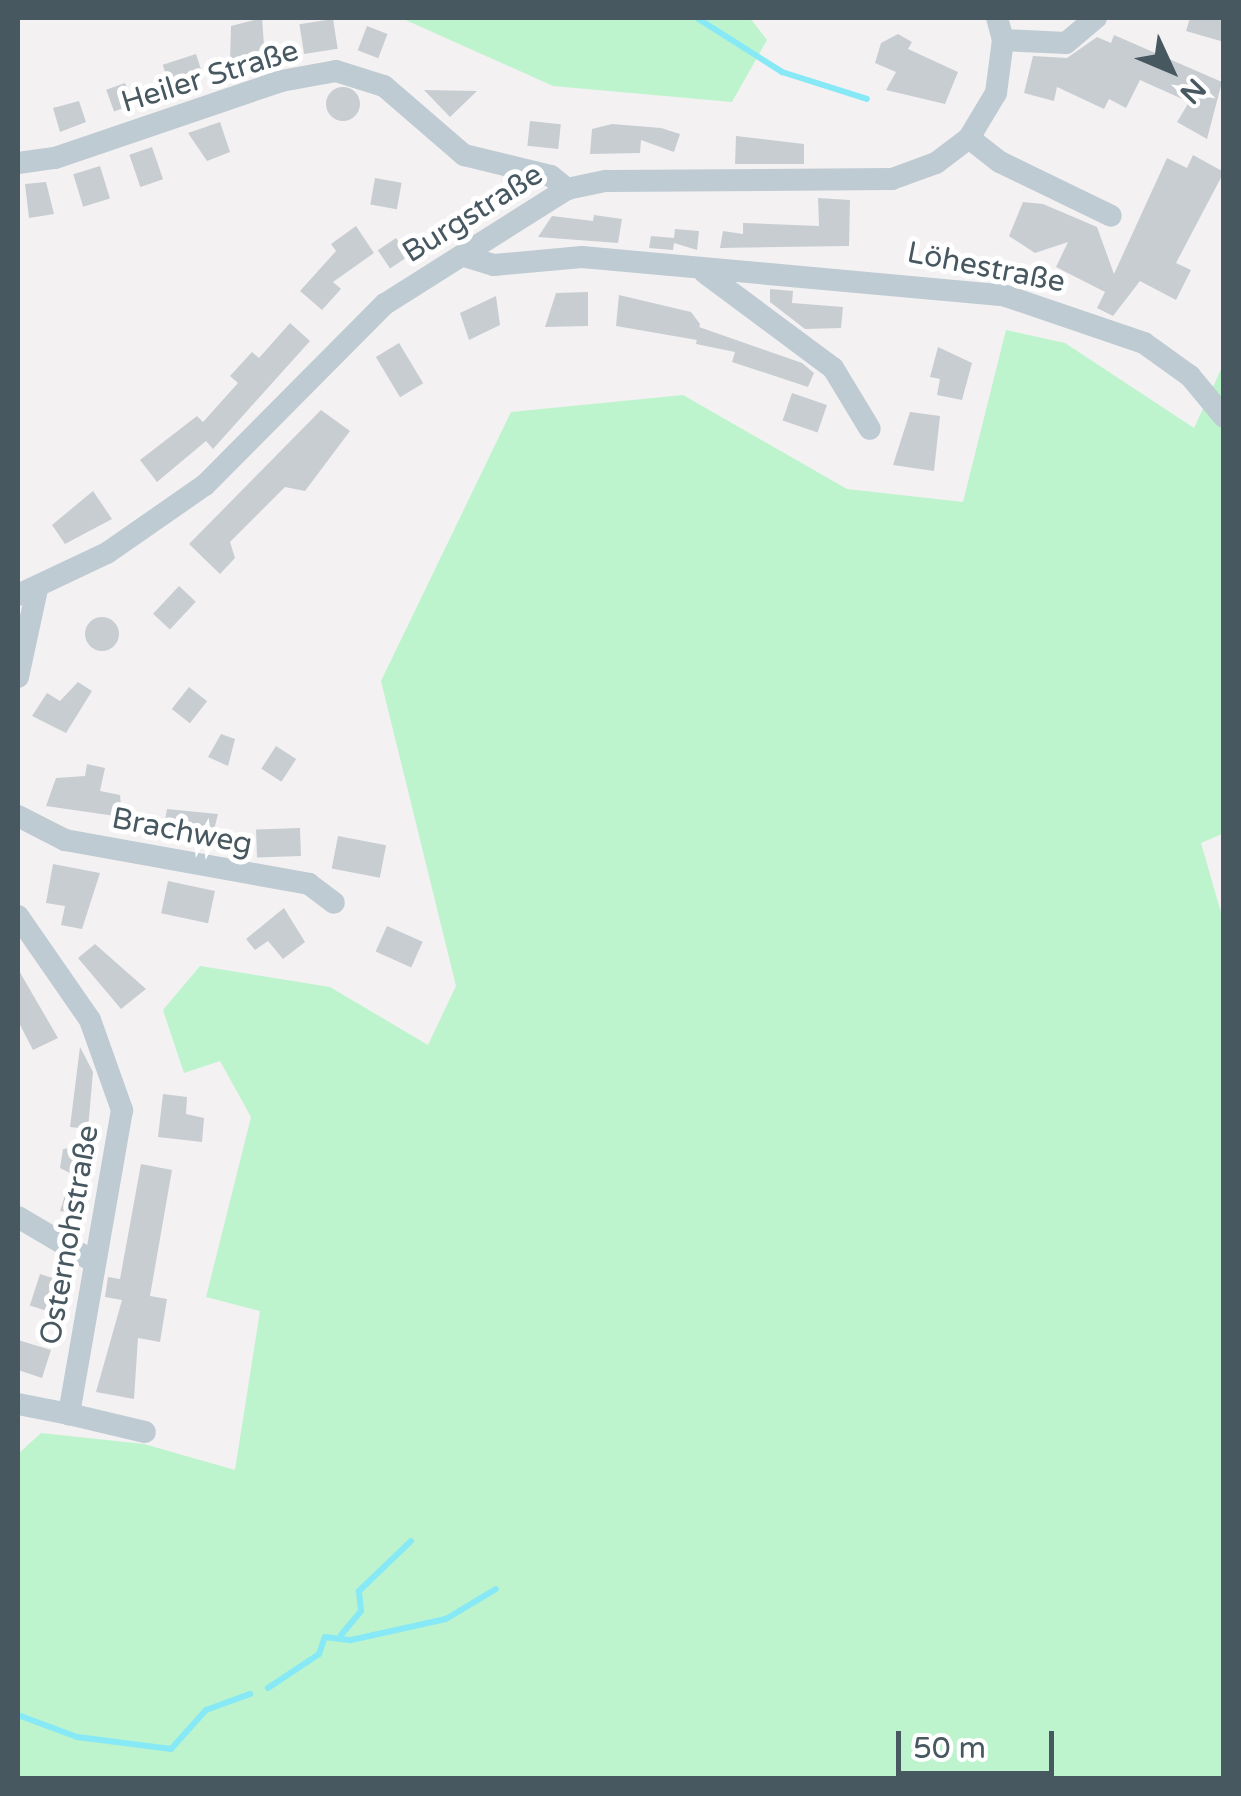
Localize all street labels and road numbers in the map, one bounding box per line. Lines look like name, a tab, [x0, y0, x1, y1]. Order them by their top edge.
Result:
street label: Heiler Straße	[117, 33, 303, 121]
street label: Burgstraße	[396, 157, 550, 271]
street label: Löhestraße	[904, 235, 1068, 301]
street label: Brachweg	[109, 801, 255, 863]
street label: Osternohstraße	[33, 1122, 107, 1348]

